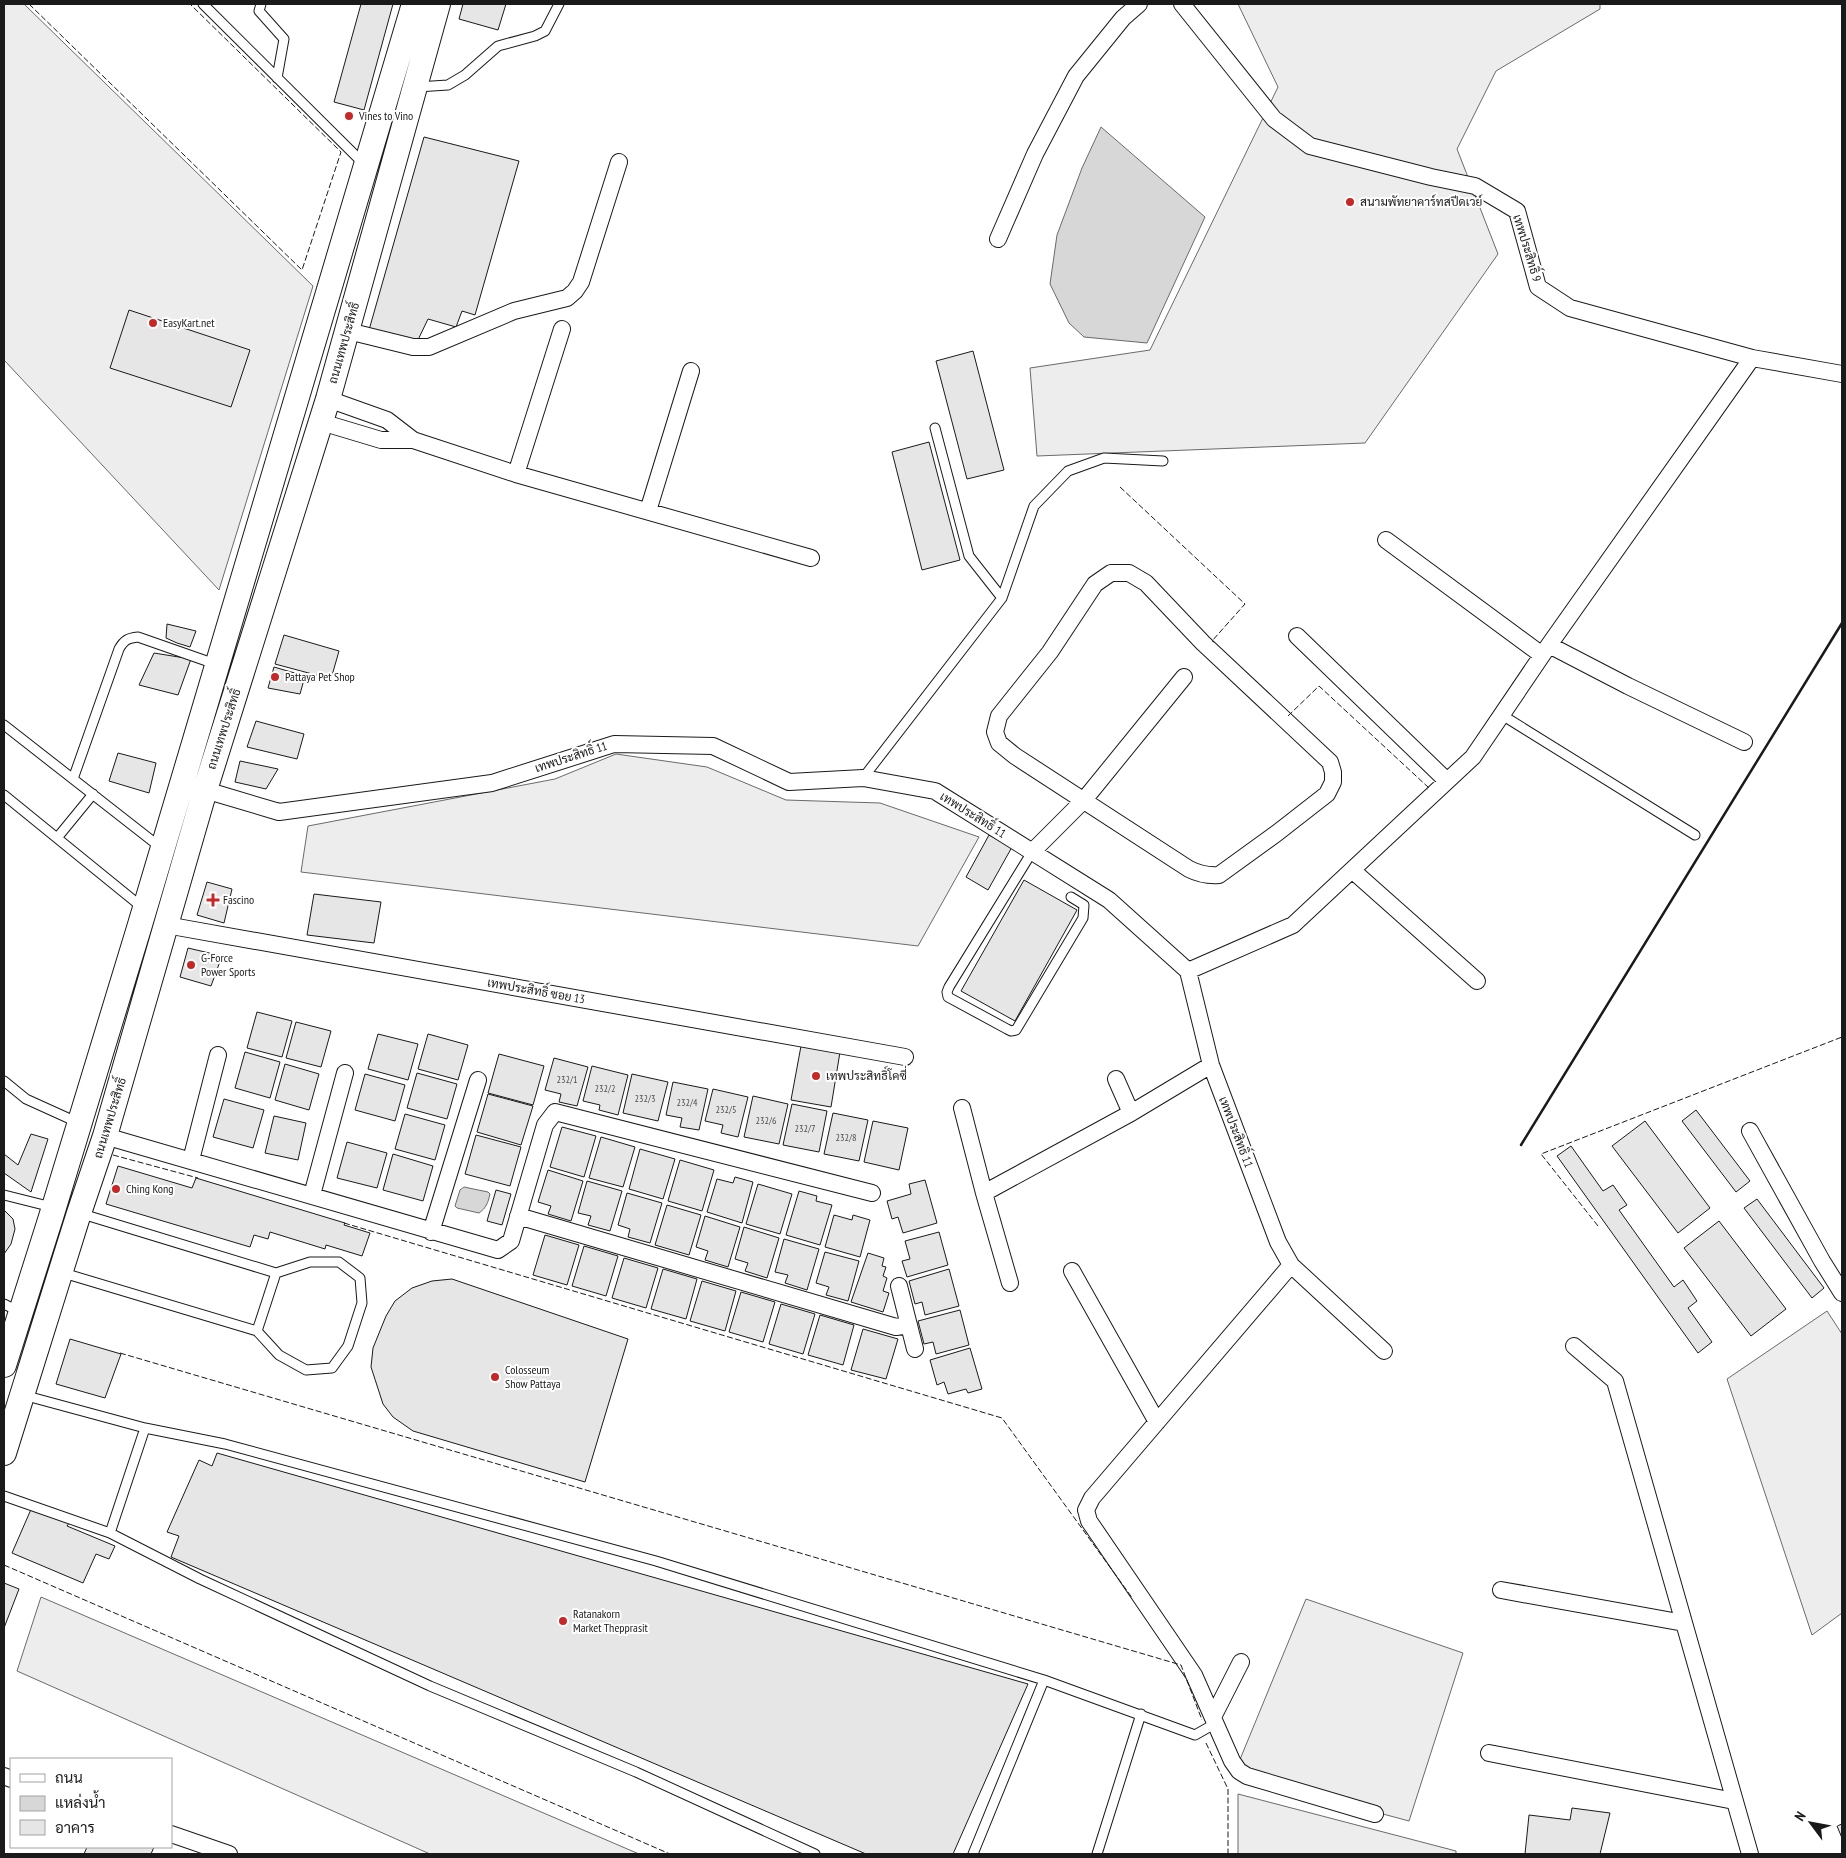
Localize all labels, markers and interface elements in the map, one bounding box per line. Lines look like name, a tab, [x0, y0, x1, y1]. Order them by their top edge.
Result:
place label: Vines to Vino	[358, 108, 413, 123]
marker: Vines to Vino	[343, 110, 355, 122]
place label: สนามพัทยาคาร์ทสปีดเวย์	[1360, 194, 1482, 209]
marker: สนามพัทยาคาร์ทสปีดเวย์	[1344, 196, 1356, 208]
street label: เทพประสิทธิ์ 9	[1510, 211, 1548, 283]
street label: ถนนเทพประสิทธิ์	[321, 299, 362, 385]
place label: EasyKart.net	[163, 315, 215, 330]
marker: EasyKart.net	[147, 317, 159, 329]
place label: Pattaya Pet Shop	[285, 669, 355, 684]
marker: Pattaya Pet Shop	[269, 671, 281, 683]
street label: ถนนเทพประสิทธิ์	[200, 685, 244, 771]
street label: เทพประสิทธิ์ 11	[532, 735, 609, 775]
street label: เทพประสิทธิ์ 11	[937, 785, 1011, 841]
place label: Fascino	[223, 892, 254, 907]
marker: Fascino	[207, 894, 219, 906]
place label: G-Force Power Sports	[201, 950, 255, 979]
marker: G-Force Power Sports	[185, 959, 197, 971]
street label: เทพประสิทธิ์ ซอย 13	[486, 971, 587, 1006]
place label: เทพประสิทธิ์โคซี่	[826, 1065, 907, 1083]
marker: เทพประสิทธิ์โคซี่	[810, 1070, 822, 1082]
house number: 232/1	[557, 1073, 577, 1086]
street label: ถนนเทพประสิทธิ์	[87, 1074, 129, 1160]
house number: 232/2	[595, 1082, 615, 1095]
house number: 232/3	[635, 1092, 655, 1105]
street label: เทพประสิทธิ์ 11	[1216, 1093, 1260, 1170]
house number: 232/4	[677, 1096, 698, 1109]
house number: 232/5	[716, 1103, 736, 1116]
house number: 232/6	[756, 1114, 777, 1127]
house number: 232/7	[795, 1122, 815, 1135]
house number: 232/8	[836, 1131, 856, 1144]
place label: Ching Kong	[126, 1181, 173, 1196]
marker: Ching Kong	[110, 1183, 122, 1195]
place label: Colosseum Show Pattaya	[505, 1362, 561, 1391]
marker: Colosseum Show Pattaya	[489, 1371, 501, 1383]
place label: Ratanakorn Market Thepprasit	[573, 1606, 649, 1635]
marker: Ratanakorn Market Thepprasit	[557, 1615, 569, 1627]
legend	[10, 1758, 172, 1848]
text: ถนน	[55, 1768, 83, 1787]
text: แหล่งน้ำ	[55, 1790, 106, 1812]
north arrow	[1786, 1798, 1836, 1848]
text: N	[1790, 1808, 1810, 1824]
text: อาคาร	[55, 1818, 95, 1837]

